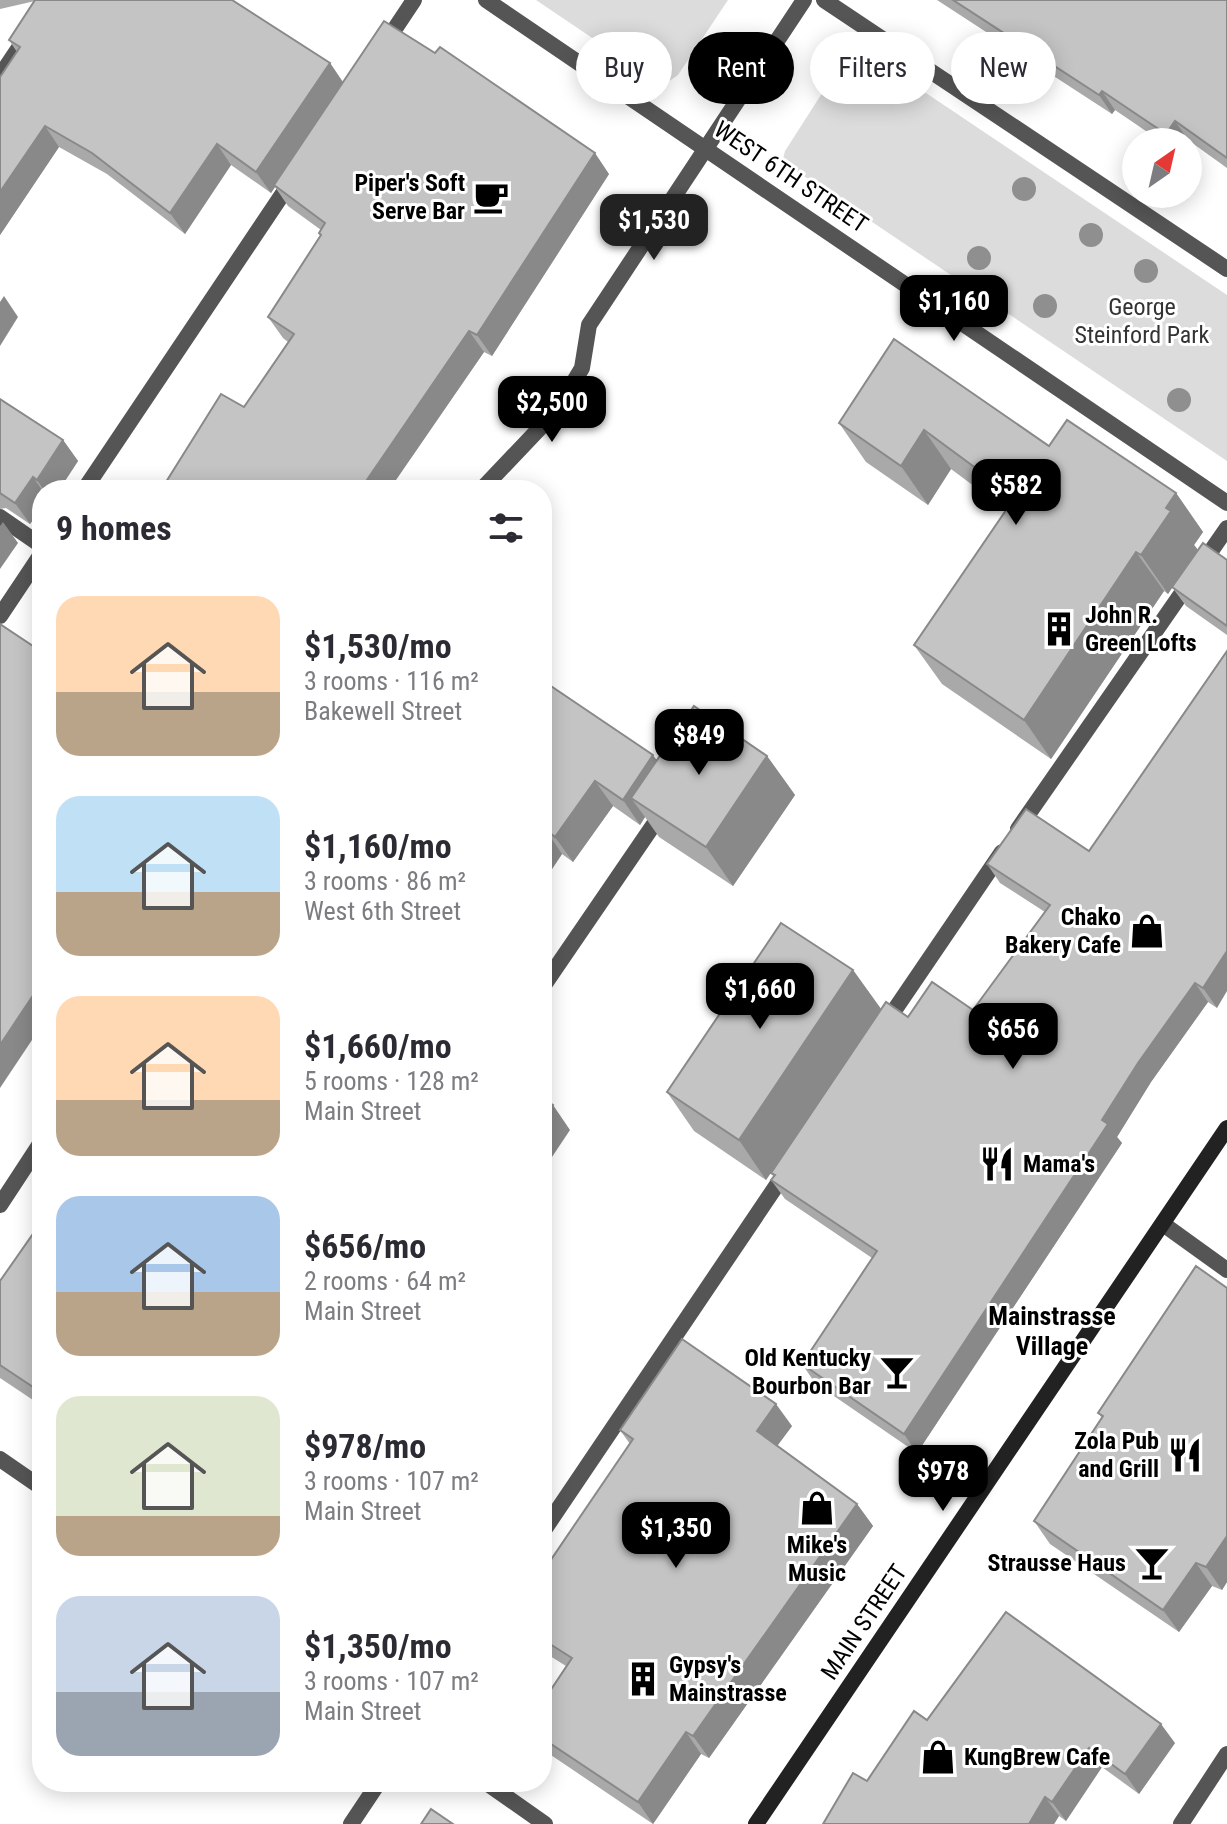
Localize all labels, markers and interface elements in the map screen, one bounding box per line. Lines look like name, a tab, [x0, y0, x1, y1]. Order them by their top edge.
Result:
chip: Buy	[576, 32, 672, 104]
chip: Rent	[688, 32, 794, 104]
chip: Filters	[810, 32, 935, 104]
chip: New	[951, 32, 1056, 104]
street label: WEST 6TH STREET	[709, 115, 873, 239]
north arrow	[1122, 128, 1202, 208]
map controls	[1122, 128, 1202, 208]
place label: Piper's Soft Serve Bar	[354, 169, 465, 225]
cafe icon: Piper's Soft Serve Bar	[472, 178, 510, 216]
pin: $1,530	[589, 194, 719, 262]
text: $1,530	[618, 205, 690, 235]
pin: $1,160	[889, 275, 1019, 343]
text: $1,160	[918, 286, 990, 316]
park label: George Steinford Park	[1075, 293, 1210, 349]
pin: $2,500	[487, 376, 617, 444]
text: $2,500	[516, 387, 588, 417]
pin: $582	[969, 459, 1063, 527]
text: $582	[990, 470, 1042, 500]
icon: filters	[484, 506, 528, 550]
text: 9 homes	[56, 508, 172, 548]
place label: John R. Green Lofts	[1085, 601, 1197, 657]
building icon: John R. Green Lofts	[1040, 610, 1078, 648]
text: $1,530/mo	[304, 626, 452, 666]
icon: home	[120, 628, 216, 724]
text: 3 rooms · 116 m²	[304, 666, 479, 696]
text: Bakewell Street	[304, 696, 462, 726]
pin: $849	[652, 709, 746, 777]
text: $849	[673, 720, 725, 750]
text: $1,160/mo	[304, 826, 452, 866]
icon: home	[120, 828, 216, 924]
text: 3 rooms · 86 m²	[304, 866, 466, 896]
text: West 6th Street	[304, 896, 461, 926]
place label: Chako Bakery Cafe	[1005, 903, 1121, 959]
shop icon: Chako Bakery Cafe	[1128, 912, 1166, 950]
pin: $1,660	[695, 963, 825, 1031]
text: $1,660	[724, 974, 796, 1004]
pin: $656	[966, 1003, 1060, 1071]
text: $656	[987, 1014, 1039, 1044]
text: $1,660/mo	[304, 1026, 452, 1066]
icon: home	[120, 1028, 216, 1124]
text: 5 rooms · 128 m²	[304, 1066, 479, 1096]
text: Main Street	[304, 1096, 422, 1126]
restaurant icon: Mama's	[978, 1145, 1016, 1183]
place label: Mama's	[1023, 1150, 1095, 1178]
text: $656/mo	[304, 1226, 426, 1266]
icon: home	[120, 1228, 216, 1324]
text: 2 rooms · 64 m²	[304, 1266, 466, 1296]
text: Main Street	[304, 1296, 422, 1326]
district label: Mainstrasse Village	[988, 1301, 1116, 1361]
place label: Old Kentucky Bourbon Bar	[744, 1344, 871, 1400]
bar icon: Old Kentucky Bourbon Bar	[878, 1353, 916, 1391]
text: $978/mo	[304, 1426, 426, 1466]
place label: Zola Pub and Grill	[1074, 1427, 1159, 1483]
icon: home	[120, 1428, 216, 1524]
restaurant icon: Zola Pub and Grill	[1166, 1436, 1204, 1474]
pin: $978	[896, 1445, 990, 1513]
text: $978	[917, 1456, 969, 1486]
text: 3 rooms · 107 m²	[304, 1466, 479, 1496]
shop icon: Mike's Music	[798, 1489, 836, 1527]
text: Main Street	[304, 1496, 422, 1526]
pin: $1,350	[611, 1502, 741, 1570]
text: $1,350	[640, 1513, 712, 1543]
place label: Mike's Music	[787, 1531, 847, 1587]
bar icon: Strausse Haus	[1133, 1544, 1171, 1582]
place label: Strausse Haus	[987, 1549, 1126, 1577]
street label: MAIN STREET	[815, 1559, 913, 1685]
text: $1,350/mo	[304, 1626, 452, 1666]
icon: home	[120, 1628, 216, 1724]
place label: Gypsy's Mainstrasse	[669, 1651, 787, 1707]
building icon: Gypsy's Mainstrasse	[624, 1660, 662, 1698]
text: 3 rooms · 107 m²	[304, 1666, 479, 1696]
text: Main Street	[304, 1696, 422, 1726]
shop icon: KungBrew Cafe	[919, 1738, 957, 1776]
place label: KungBrew Cafe	[964, 1743, 1110, 1771]

